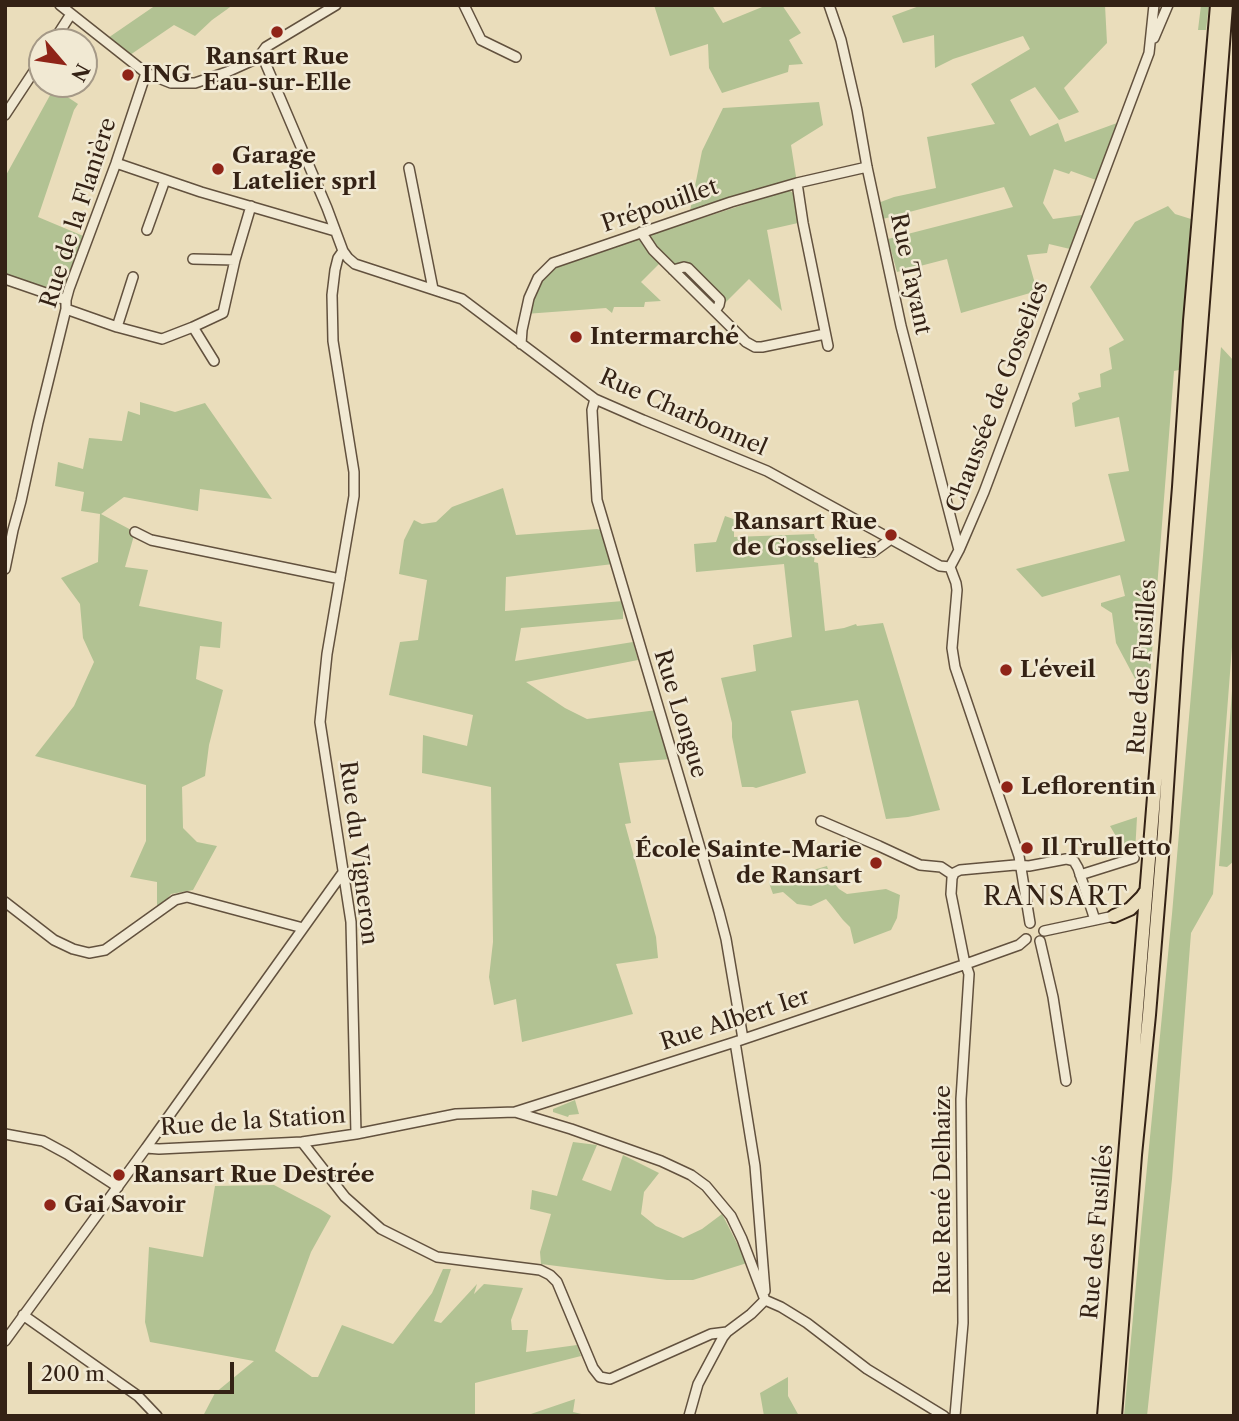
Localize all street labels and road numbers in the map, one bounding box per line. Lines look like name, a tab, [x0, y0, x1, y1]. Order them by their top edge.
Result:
street label: Rue de la Flanière	[35, 114, 123, 312]
street label: Prépouillet	[598, 173, 722, 239]
street label: Rue Tayant	[884, 211, 936, 337]
street label: Chaussée de Gosselies	[941, 277, 1055, 517]
street label: Rue Charbonnel	[595, 364, 771, 462]
street label: Rue des Fusillés	[1123, 578, 1163, 756]
street label: Rue Longue	[647, 646, 713, 782]
street label: Rue du Vigneron	[333, 759, 383, 947]
street label: Rue Albert Ier	[657, 983, 813, 1057]
street label: Rue René Delhaize	[929, 1085, 957, 1295]
street label: Rue de la Station	[159, 1102, 347, 1142]
street label: Rue des Fusillés	[1077, 1143, 1119, 1321]

